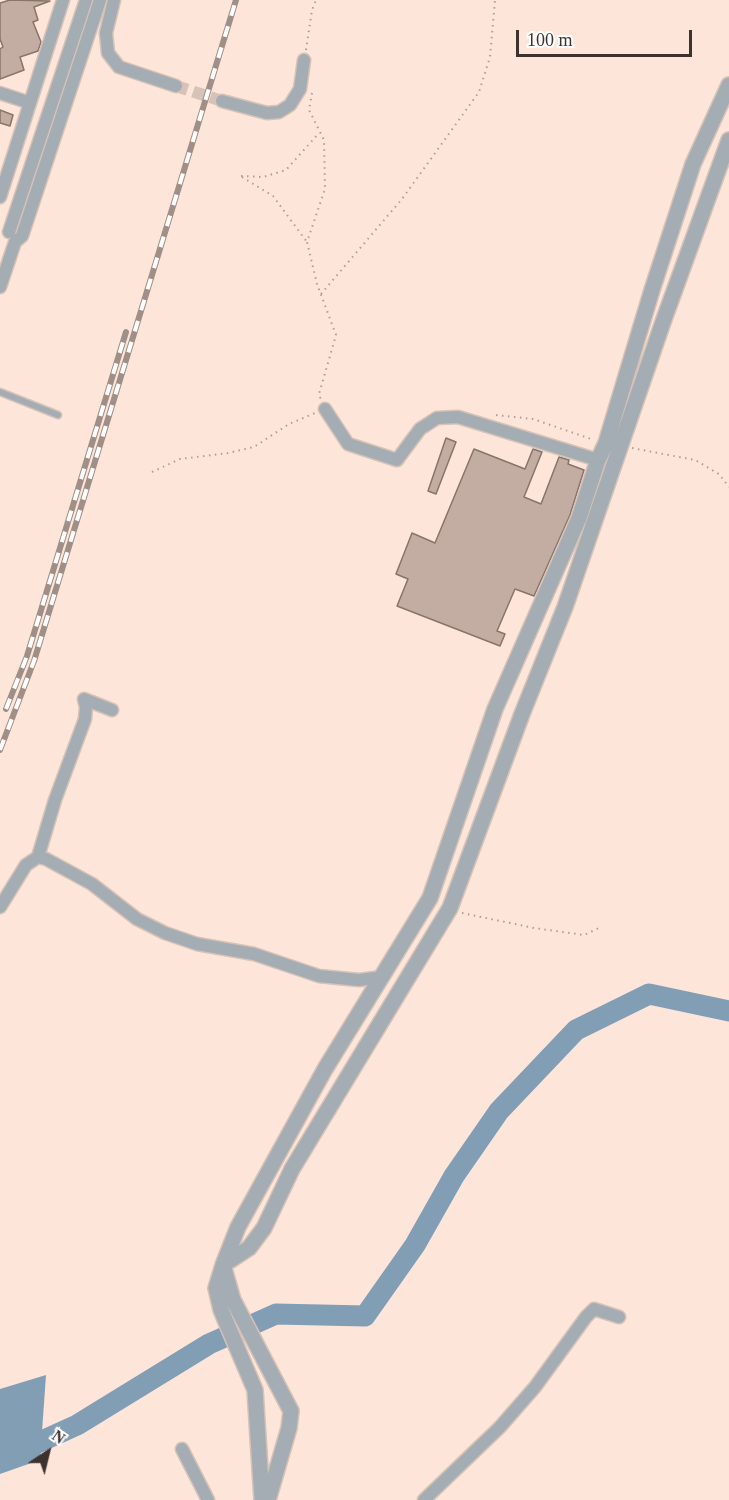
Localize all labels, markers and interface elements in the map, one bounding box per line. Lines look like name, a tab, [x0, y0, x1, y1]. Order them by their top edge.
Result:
scale bar	[519, 18, 694, 56]
text: 100 m	[527, 30, 573, 50]
north arrow	[18, 1422, 78, 1482]
text: N	[49, 1427, 68, 1447]

